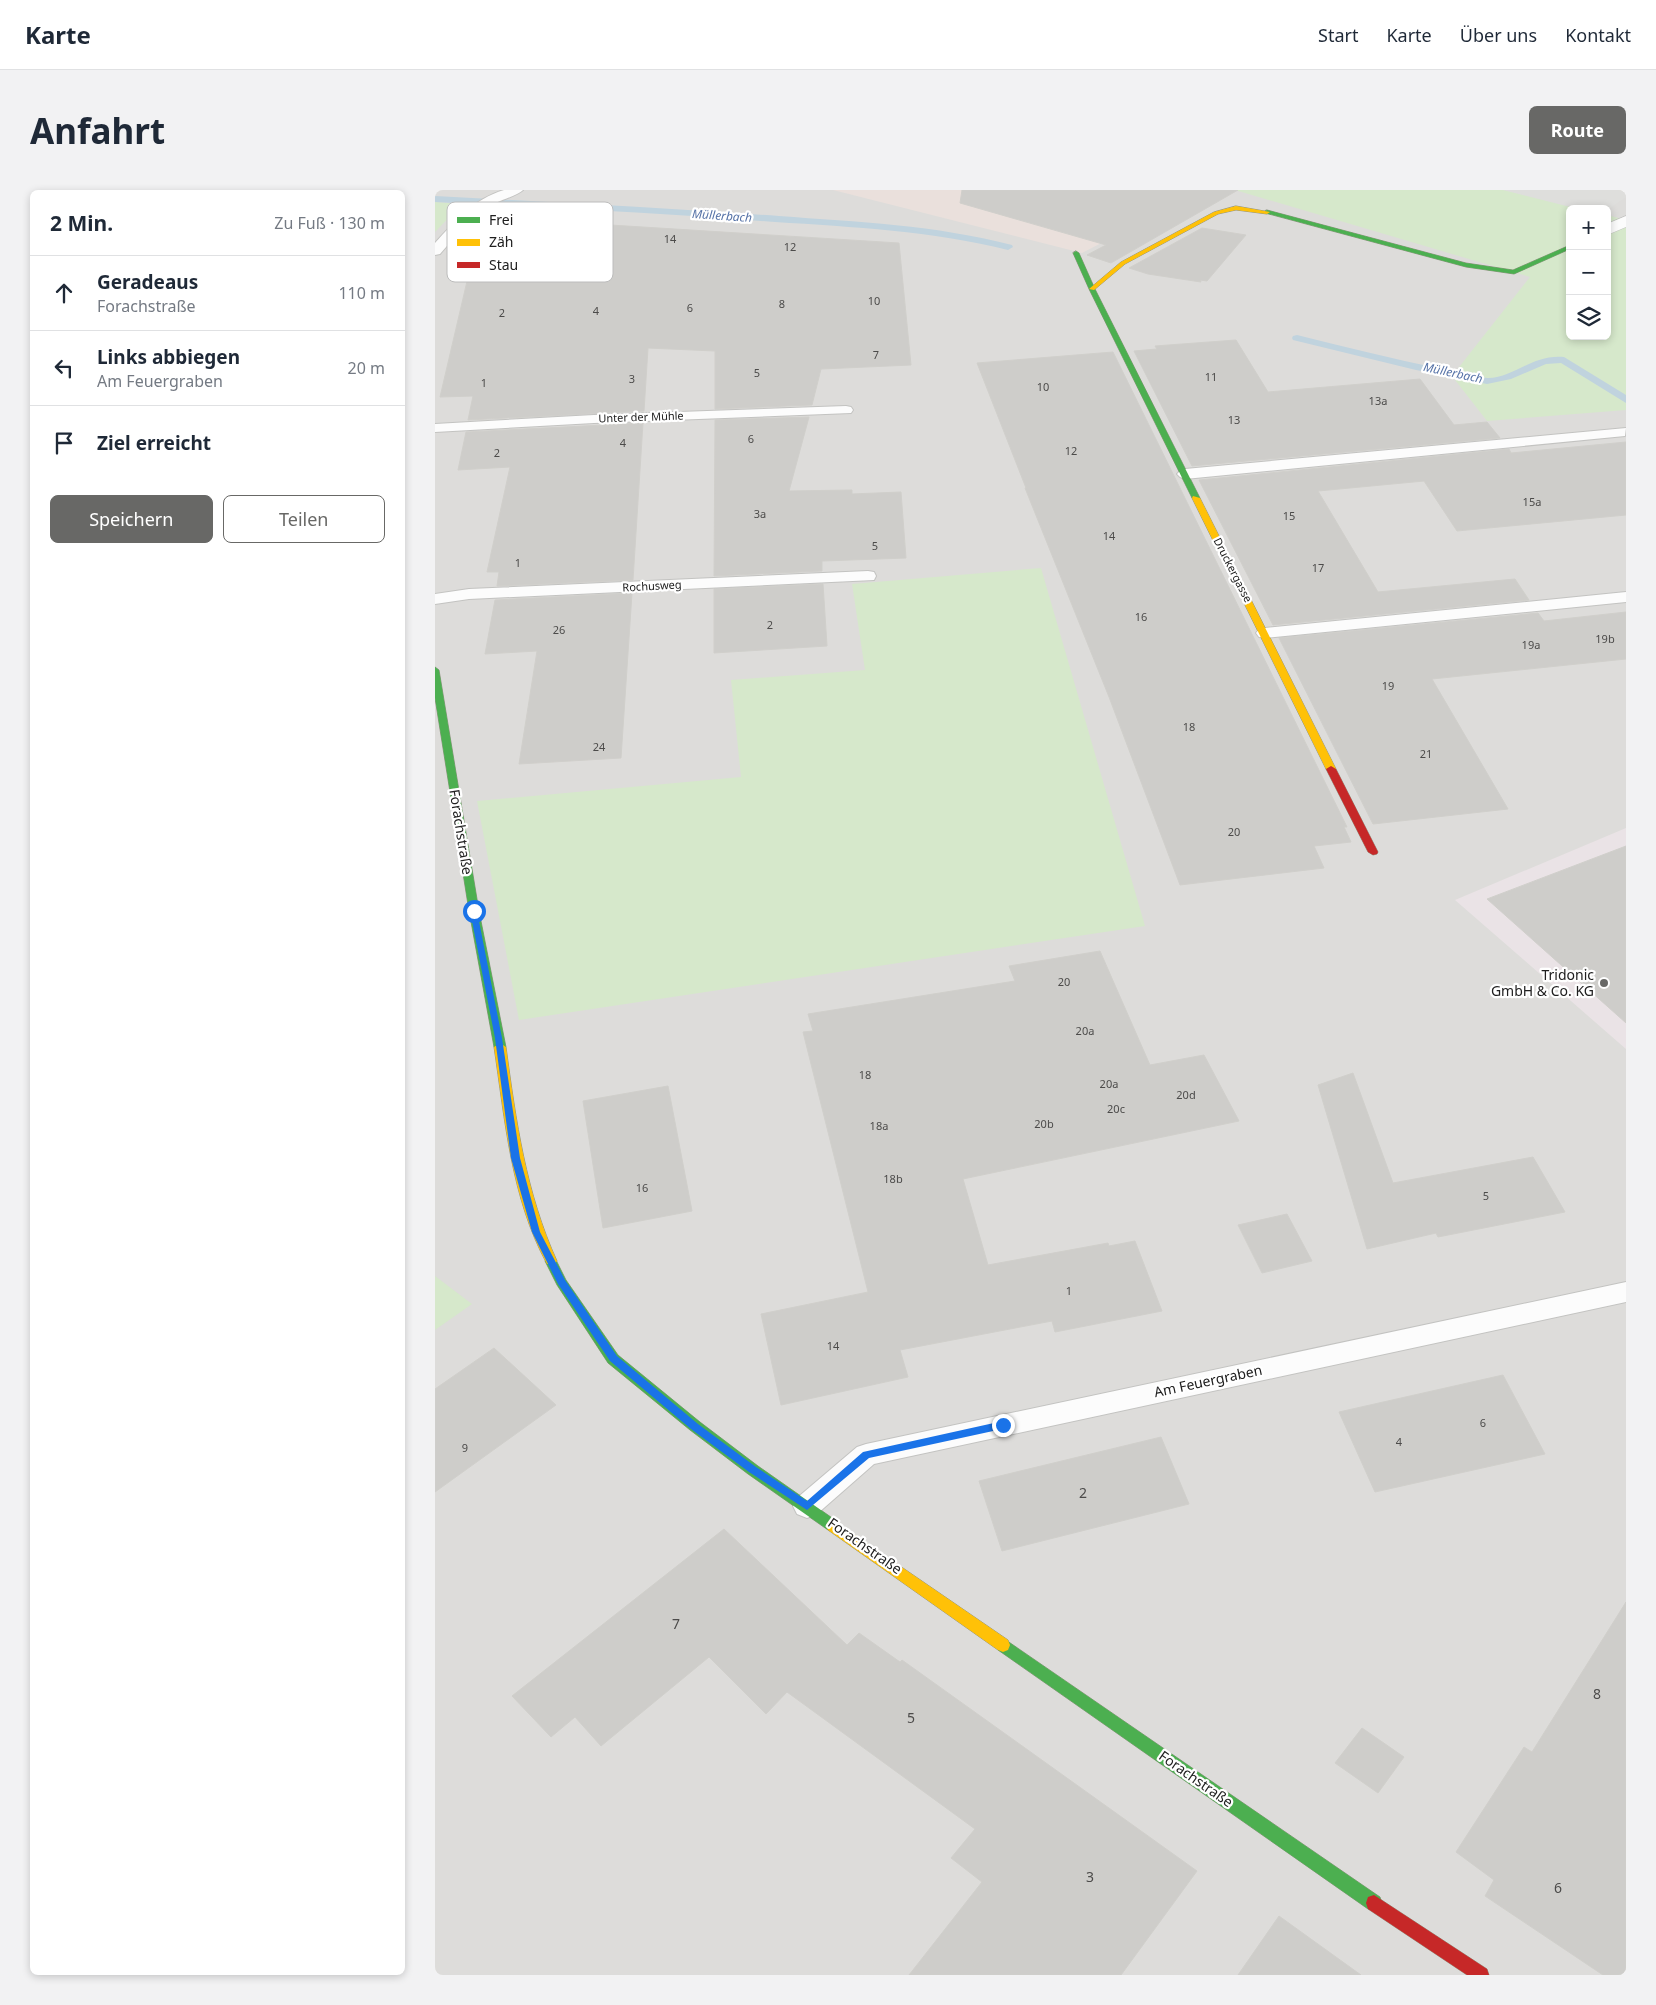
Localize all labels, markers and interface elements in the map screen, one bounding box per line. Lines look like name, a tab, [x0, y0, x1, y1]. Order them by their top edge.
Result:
text: Karte	[25, 18, 91, 51]
text: Start	[1318, 23, 1358, 47]
text: Karte	[1386, 23, 1432, 47]
text: Über uns	[1460, 23, 1537, 47]
text: Kontakt	[1565, 23, 1631, 47]
button: Route	[1529, 106, 1626, 154]
text: Anfahrt	[30, 107, 165, 154]
legend	[447, 202, 613, 282]
water label: Müllerbach	[691, 205, 753, 226]
map controls	[1566, 205, 1611, 340]
button: +	[1566, 205, 1611, 250]
text: 2 Min.	[50, 209, 113, 237]
text: Frei	[489, 210, 513, 229]
text: Zu Fuß · 130 m	[274, 212, 385, 234]
house number: 14	[664, 231, 677, 246]
text: Zäh	[489, 232, 514, 251]
house number: 12	[784, 239, 796, 254]
button: −	[1566, 250, 1611, 295]
text: Stau	[489, 255, 518, 274]
text: Geradeaus	[97, 269, 198, 295]
icon: ahead	[50, 279, 78, 307]
text: 110 m	[338, 282, 385, 304]
house number: 10	[868, 293, 880, 308]
text: Forachstraße	[97, 295, 196, 317]
button: layers	[1566, 295, 1611, 340]
house number: 8	[779, 296, 785, 311]
house number: 6	[687, 300, 693, 315]
house number: 4	[593, 303, 600, 318]
house number: 2	[499, 305, 505, 320]
text: Links abbiegen	[97, 344, 240, 370]
house number: 7	[873, 347, 879, 362]
icon: left	[50, 354, 78, 382]
text: 20 m	[348, 357, 385, 379]
water label: Müllerbach	[1422, 358, 1484, 387]
house number: 5	[754, 365, 760, 380]
house number: 11	[1205, 369, 1217, 384]
text: Am Feuergraben	[97, 370, 223, 392]
house number: 3	[629, 371, 635, 386]
house number: 1	[481, 375, 487, 390]
house number: 10	[1037, 379, 1049, 394]
house number: 13a	[1369, 393, 1387, 408]
street label: Unter der Mühle	[598, 408, 684, 425]
house number: 13	[1228, 412, 1240, 427]
icon: arrive	[50, 429, 78, 457]
text: Ziel erreicht	[97, 430, 211, 456]
house number: 6	[748, 431, 754, 446]
house number: 4	[620, 435, 627, 450]
house number: 12	[1065, 443, 1077, 458]
house number: 2	[494, 445, 500, 460]
house number: 15a	[1523, 494, 1541, 509]
button: Speichern	[50, 495, 213, 543]
button: Teilen	[223, 495, 385, 543]
house number: 3a	[754, 506, 766, 521]
house number: 15	[1283, 508, 1295, 523]
house number: 14	[1103, 528, 1116, 543]
street label: Druckergasse	[1211, 535, 1256, 605]
house number: 5	[872, 538, 878, 553]
house number: 1	[515, 555, 521, 570]
house number: 17	[1312, 560, 1324, 575]
street label: Rochusweg	[622, 576, 682, 595]
house number: 16	[1135, 609, 1147, 624]
house number: 2	[767, 617, 773, 632]
house number: 26	[553, 622, 565, 637]
house number: 19b	[1595, 631, 1615, 646]
house number: 19a	[1522, 637, 1540, 652]
house number: 19	[1382, 678, 1394, 693]
house number: 18	[1183, 719, 1195, 734]
house number: 24	[593, 739, 606, 754]
house number: 21	[1420, 746, 1432, 761]
street label: Forachstraße	[445, 788, 478, 876]
house number: 20	[1228, 824, 1240, 839]
route start	[463, 900, 486, 923]
place label: Tridonic GmbH & Co. KG	[1491, 965, 1594, 1000]
house number: 20	[1058, 974, 1070, 989]
marker: Tridonic GmbH & Co. KG	[1598, 977, 1610, 989]
house number: 20a	[1076, 1023, 1094, 1038]
house number: 18	[859, 1067, 871, 1082]
house number: 20a	[1100, 1076, 1118, 1091]
house number: 20d	[1176, 1087, 1196, 1102]
house number: 20c	[1107, 1101, 1125, 1116]
house number: 20b	[1034, 1116, 1054, 1131]
house number: 18a	[870, 1118, 888, 1133]
house number: 18b	[883, 1171, 903, 1186]
house number: 16	[636, 1180, 648, 1195]
house number: 5	[1483, 1188, 1489, 1203]
house number: 1	[1066, 1283, 1072, 1298]
house number: 14	[827, 1338, 840, 1353]
street label: Am Feuergraben	[1152, 1360, 1264, 1401]
route end	[992, 1414, 1015, 1437]
house number: 6	[1480, 1415, 1486, 1430]
house number: 4	[1396, 1434, 1403, 1449]
house number: 9	[462, 1440, 468, 1455]
house number: 2	[1079, 1483, 1087, 1502]
street label: Forachstraße	[824, 1513, 906, 1578]
house number: 7	[672, 1614, 680, 1633]
house number: 8	[1593, 1684, 1601, 1703]
house number: 5	[907, 1708, 915, 1727]
street label: Forachstraße	[1155, 1746, 1237, 1811]
house number: 3	[1086, 1867, 1094, 1886]
house number: 6	[1554, 1878, 1562, 1897]

